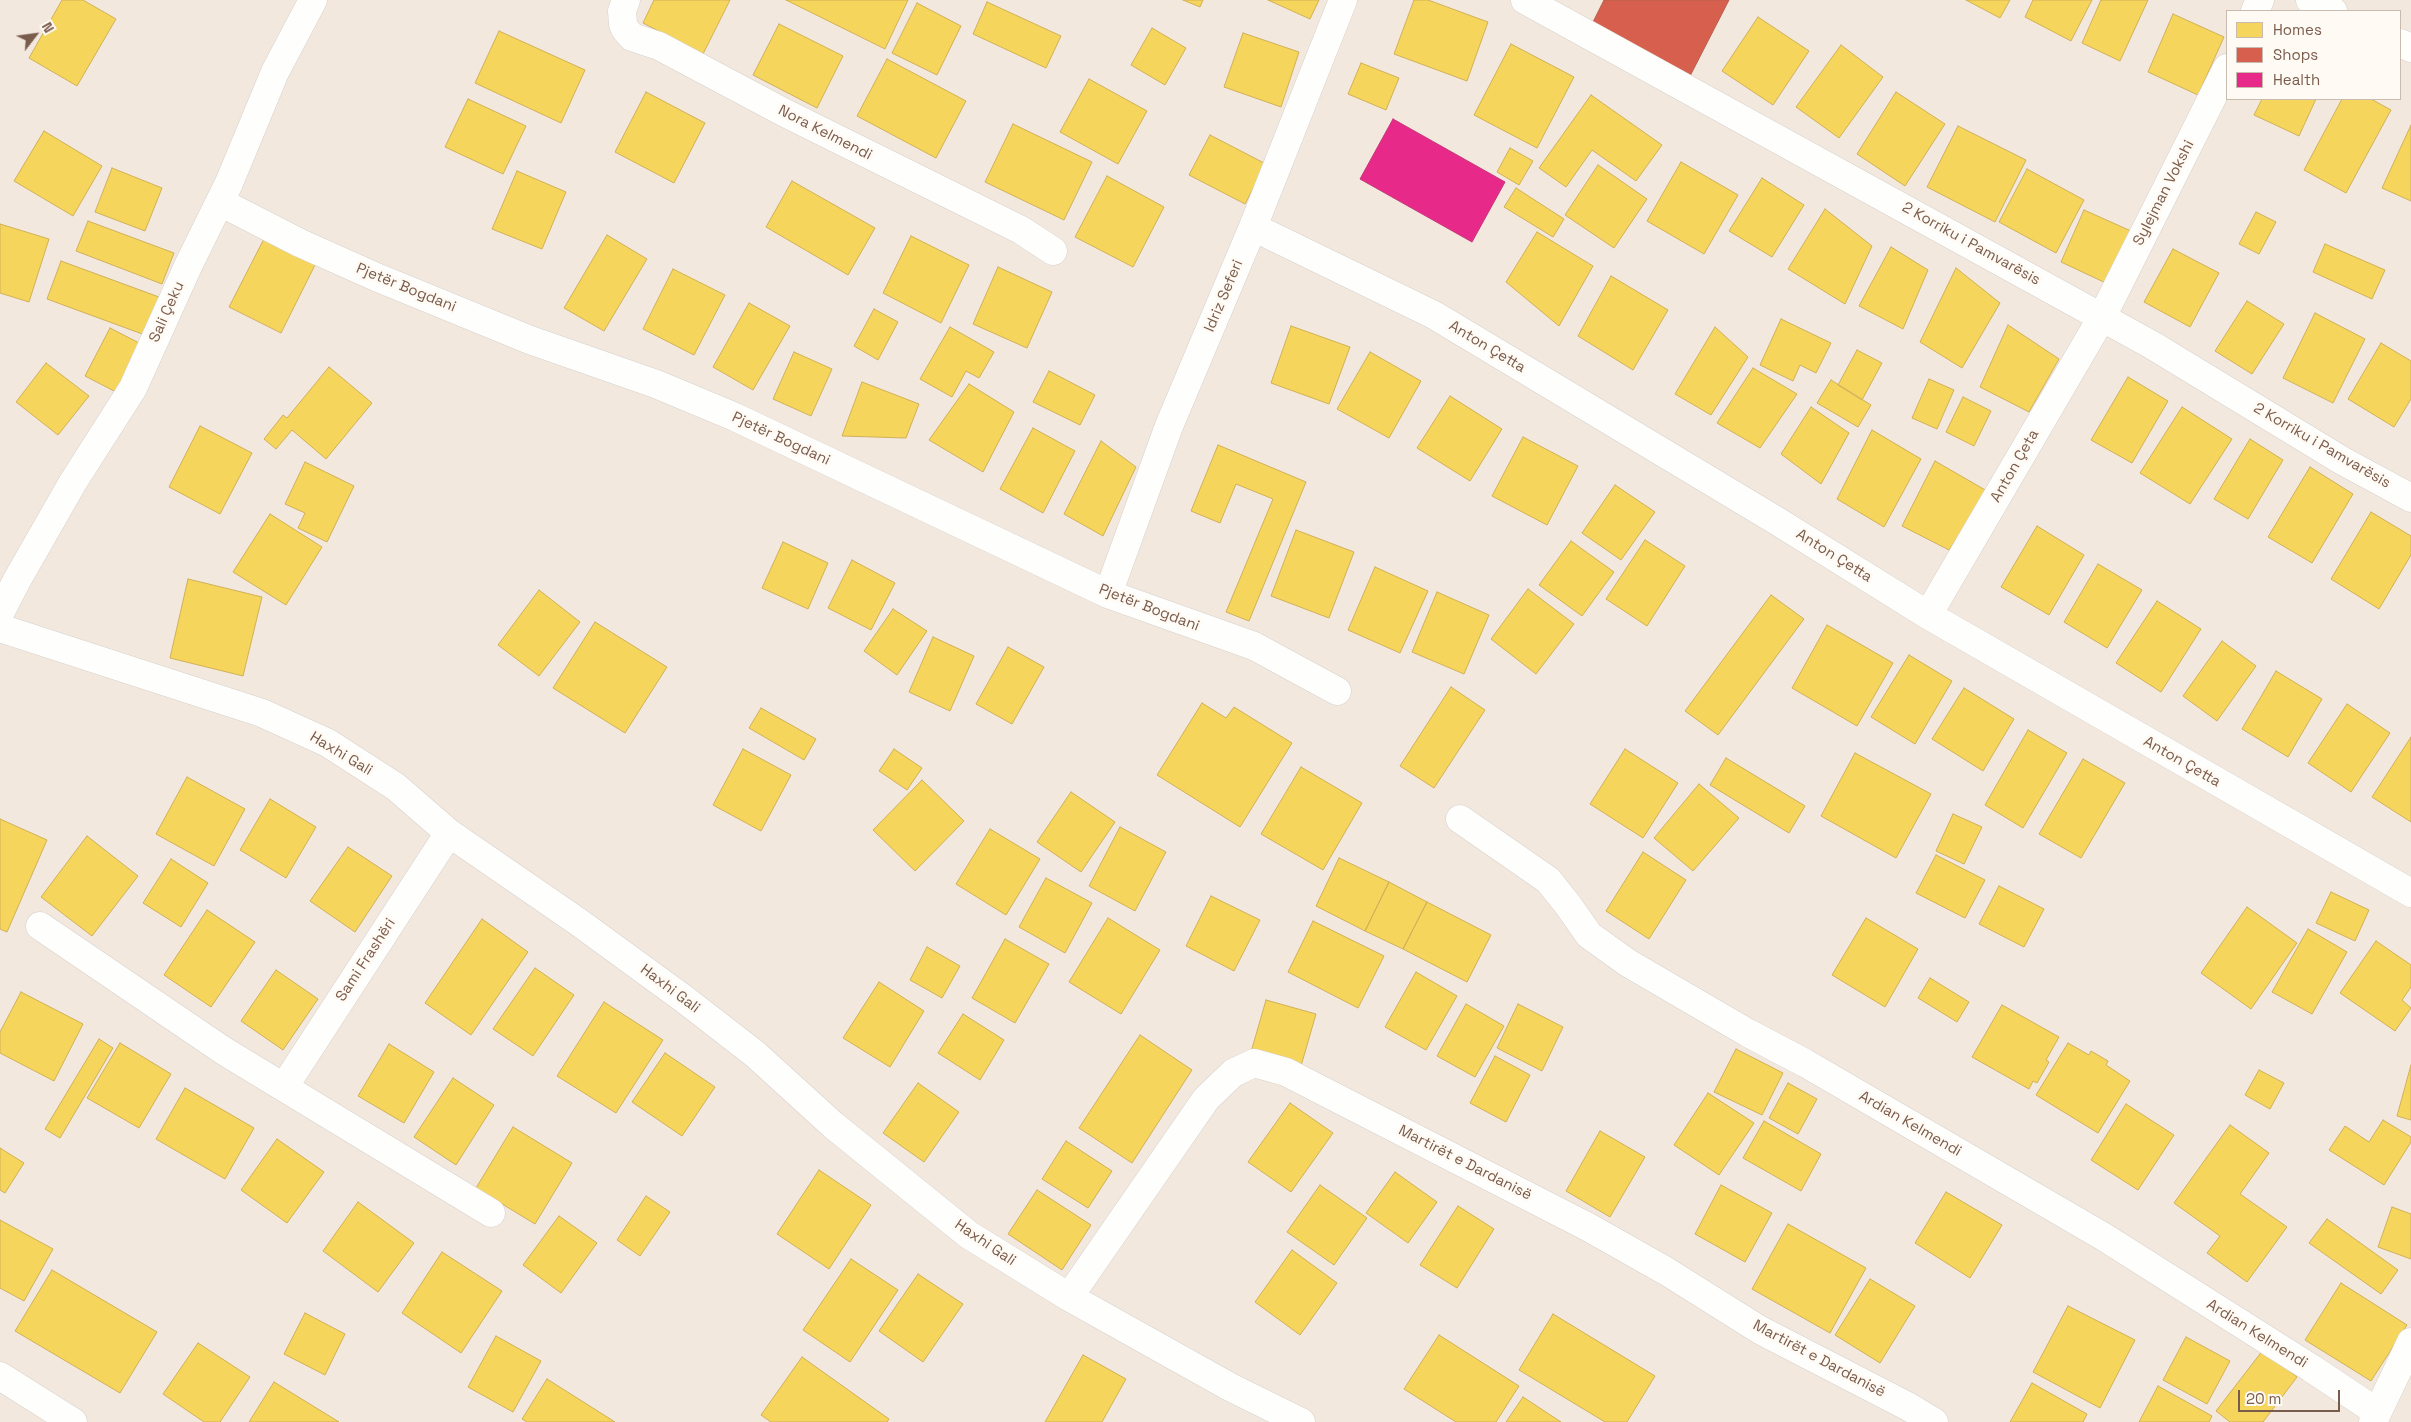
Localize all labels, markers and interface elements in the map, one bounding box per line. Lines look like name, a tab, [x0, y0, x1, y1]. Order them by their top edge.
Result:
north arrow	[10, 10, 60, 60]
legend	[2226, 10, 2401, 100]
text: N	[38, 19, 58, 36]
text: Homes	[2273, 20, 2322, 39]
text: Shops	[2273, 45, 2318, 64]
text: Health	[2273, 70, 2320, 89]
street label: Nora Kelmendi	[775, 102, 875, 164]
street label: Sylejman Vokshi	[2130, 137, 2198, 249]
street label: 2 Korriku i Pamvarësis	[1899, 199, 2043, 289]
street label: Idriz Seferi	[1201, 257, 1247, 335]
street label: Pjetër Bogdani	[353, 260, 459, 316]
street label: Sali Çeku	[146, 279, 188, 345]
street label: Anton Çetta	[1445, 317, 1529, 377]
street label: 2 Korriku i Pamvarësis	[2250, 399, 2394, 493]
street label: Pjetër Bogdani	[729, 408, 833, 470]
street label: Anton Çeta	[1987, 426, 2043, 506]
street label: Anton Çetta	[1793, 526, 1875, 586]
street label: Pjetër Bogdani	[1096, 581, 1202, 635]
street label: Haxhi Gali	[306, 728, 376, 780]
street label: Anton Çetta	[2140, 733, 2224, 791]
street label: Sami Frashëri	[332, 915, 400, 1005]
street label: Haxhi Gali	[637, 961, 703, 1017]
street label: Ardian Kelmendi	[1855, 1087, 1965, 1161]
street label: Martirët e Dardanisë	[1395, 1122, 1535, 1204]
street label: Haxhi Gali	[951, 1216, 1019, 1270]
street label: Ardian Kelmendi	[2203, 1296, 2311, 1372]
street label: Martirët e Dardanisë	[1750, 1317, 1888, 1401]
scale bar	[2241, 1380, 2344, 1412]
text: 20 m	[2246, 1389, 2281, 1408]

